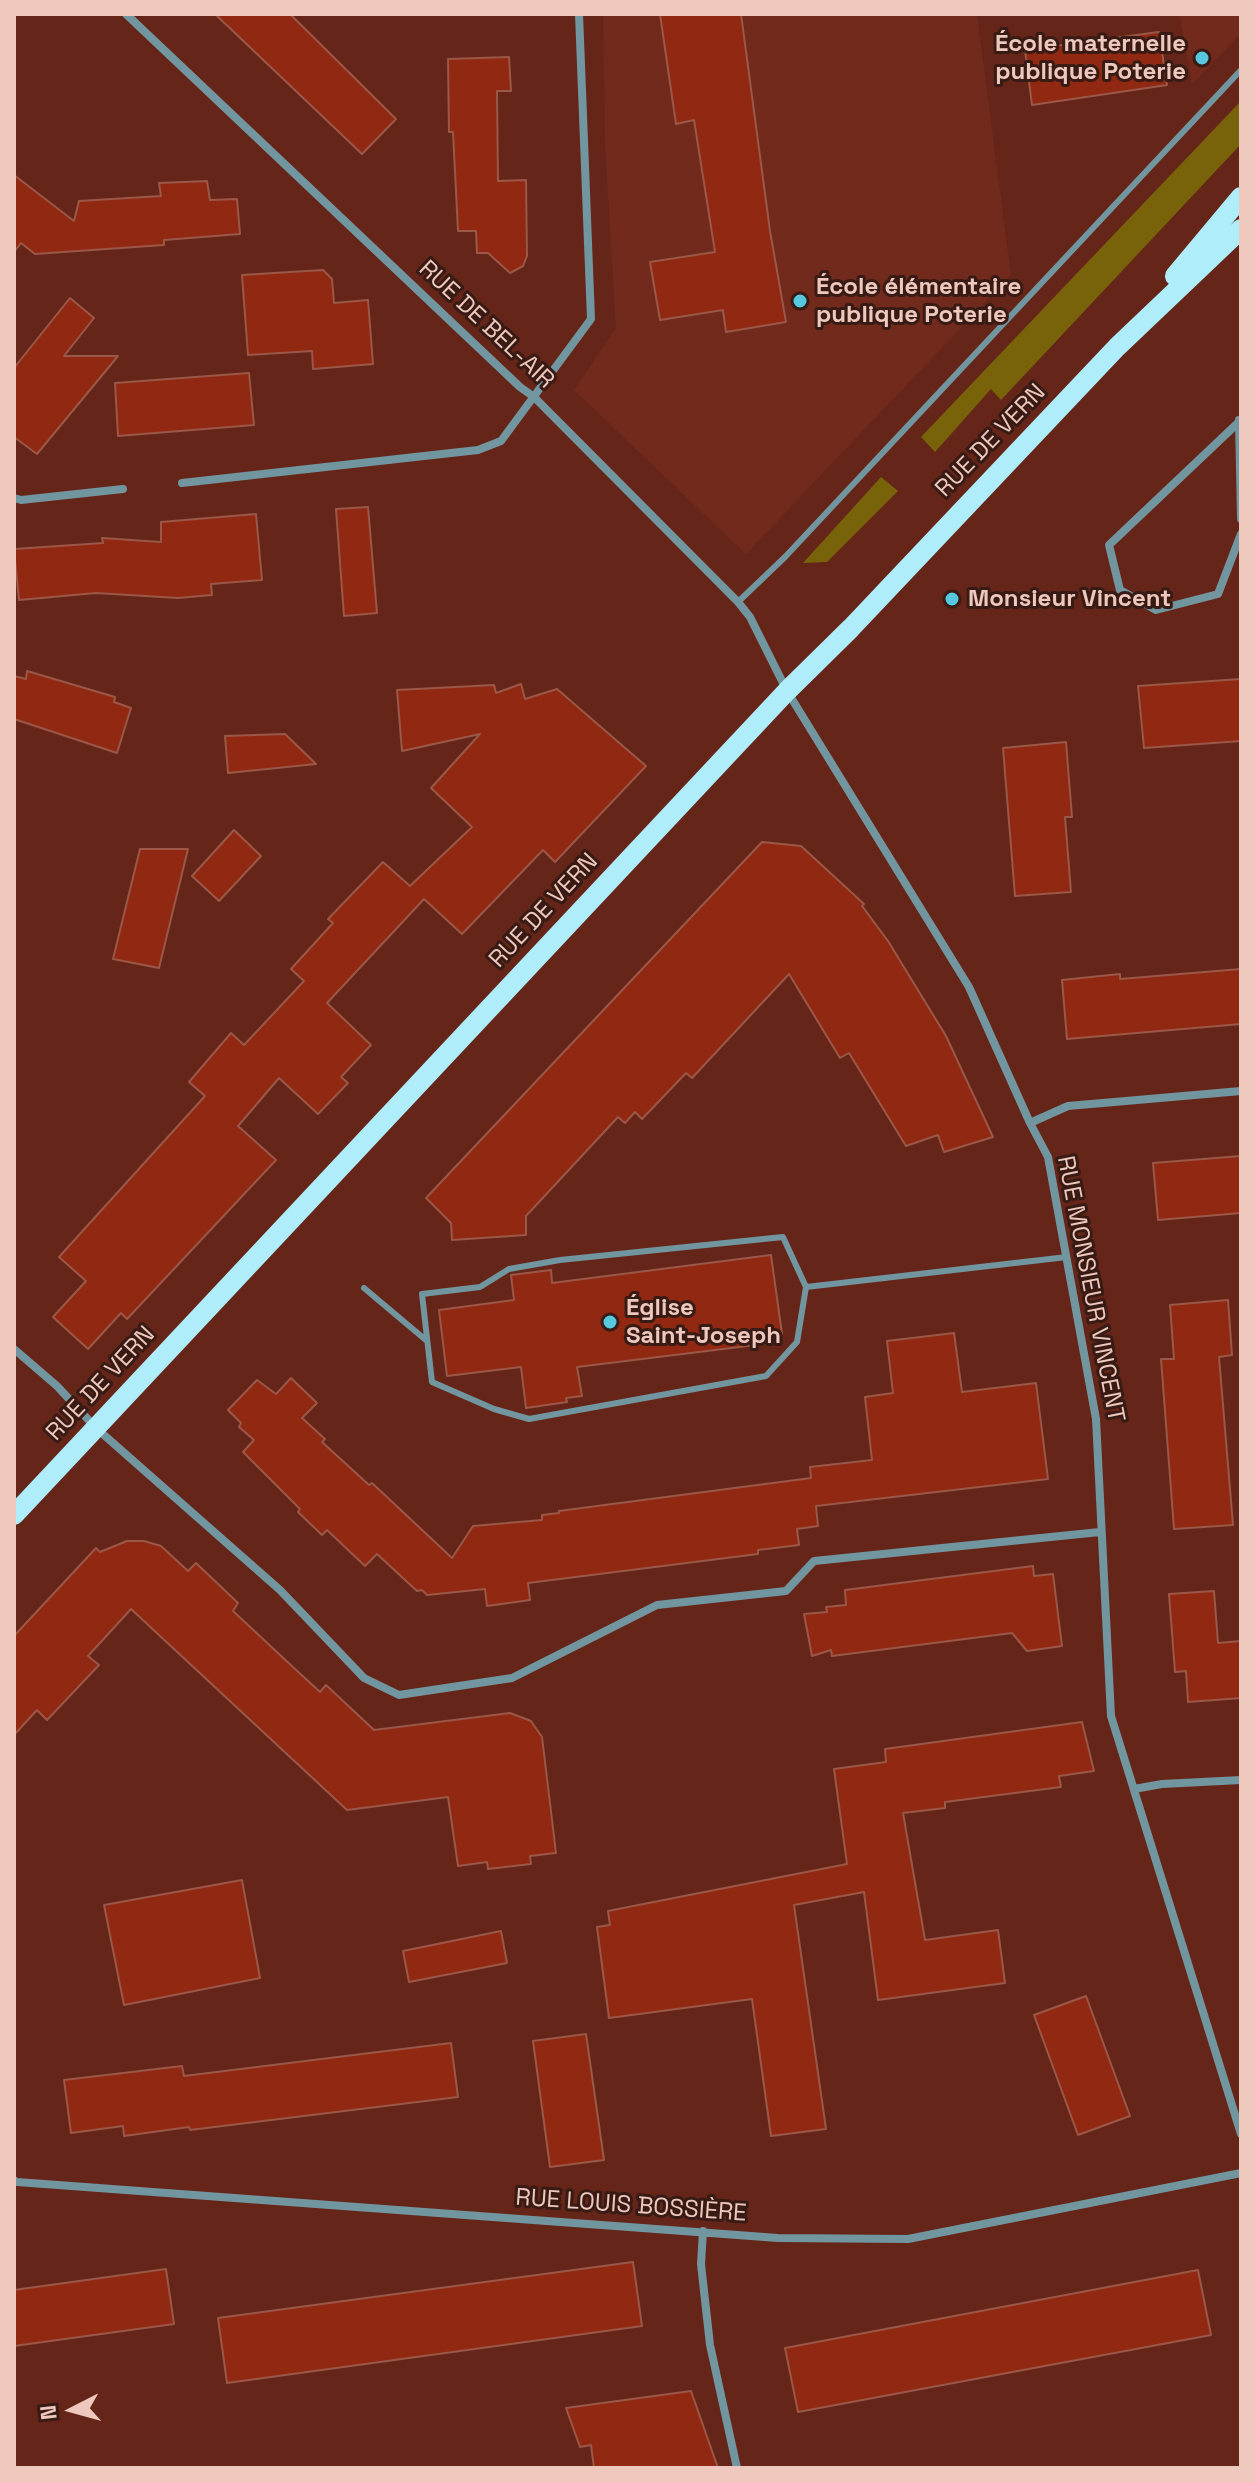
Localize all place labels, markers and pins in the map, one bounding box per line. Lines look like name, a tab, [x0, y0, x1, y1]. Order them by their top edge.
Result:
place label: École maternelle publique Poterie	[995, 30, 1186, 86]
marker: École maternelle publique Poterie	[1193, 49, 1211, 67]
place label: École élémentaire publique Poterie	[816, 273, 1021, 329]
marker: École élémentaire publique Poterie	[791, 292, 809, 310]
place label: Monsieur Vincent	[968, 585, 1171, 613]
marker: Monsieur Vincent	[943, 590, 961, 608]
place label: Église Saint-Joseph	[626, 1294, 781, 1350]
marker: Église Saint-Joseph	[601, 1313, 619, 1331]

